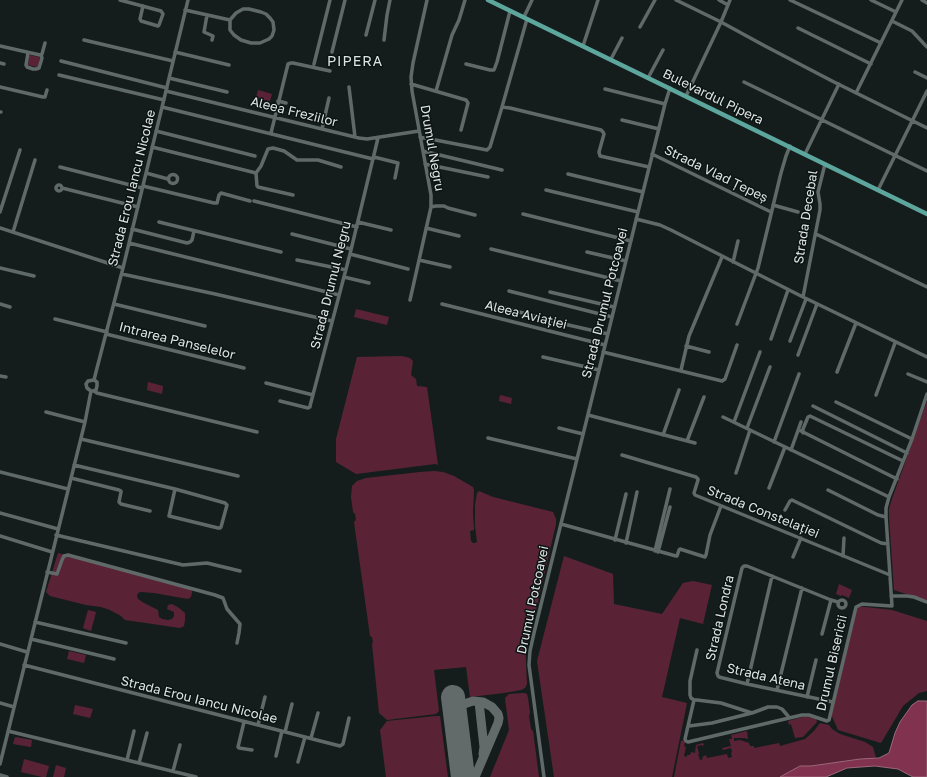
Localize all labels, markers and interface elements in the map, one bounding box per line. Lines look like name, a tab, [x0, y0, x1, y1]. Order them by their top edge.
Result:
district label: PIPERA	[327, 54, 383, 70]
street label: Bulevardul Pipera	[660, 66, 766, 128]
street label: Aleea Freziilor	[249, 94, 339, 130]
street label: Drumul Negru	[417, 104, 447, 192]
street label: Strada Erou Iancu Nicolae	[105, 108, 159, 268]
street label: Strada Vlad Țepeș	[662, 142, 770, 206]
street label: Strada Decebal	[791, 169, 821, 265]
street label: Strada Drumul Negru	[308, 219, 354, 351]
street label: Strada Drumul Potcoavei	[579, 226, 631, 380]
street label: Aleea Aviației	[483, 297, 569, 333]
street label: Intrarea Panselelor	[117, 319, 237, 363]
street label: Strada Constelației	[705, 482, 821, 542]
street label: Drumul Potcoavei	[514, 544, 552, 656]
street label: Strada Londra	[703, 574, 737, 662]
street label: Drumul Bisericii	[813, 613, 851, 713]
street label: Strada Atena	[725, 660, 807, 694]
street label: Strada Erou Iancu Nicolae	[119, 673, 279, 727]

